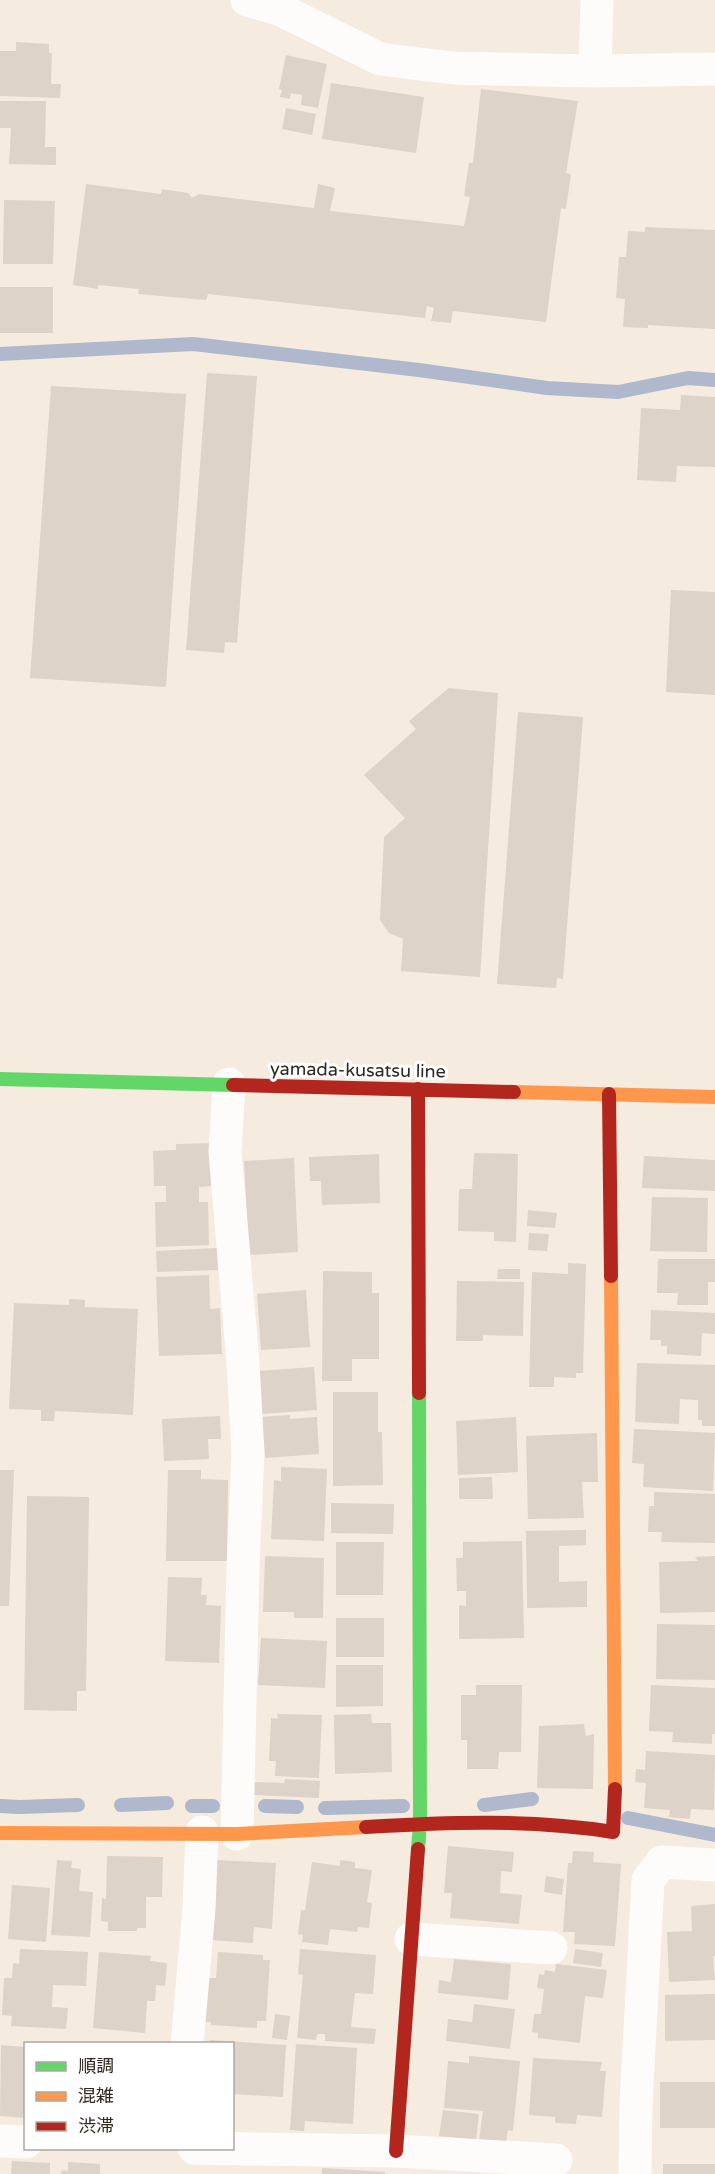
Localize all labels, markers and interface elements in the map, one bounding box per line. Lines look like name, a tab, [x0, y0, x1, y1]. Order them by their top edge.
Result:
street label: yamada-kusatsu line	[270, 1057, 446, 1083]
legend	[24, 2042, 234, 2150]
text: 順調	[78, 2055, 114, 2077]
text: 混雑	[78, 2085, 114, 2107]
text: 渋滞	[78, 2115, 114, 2137]

